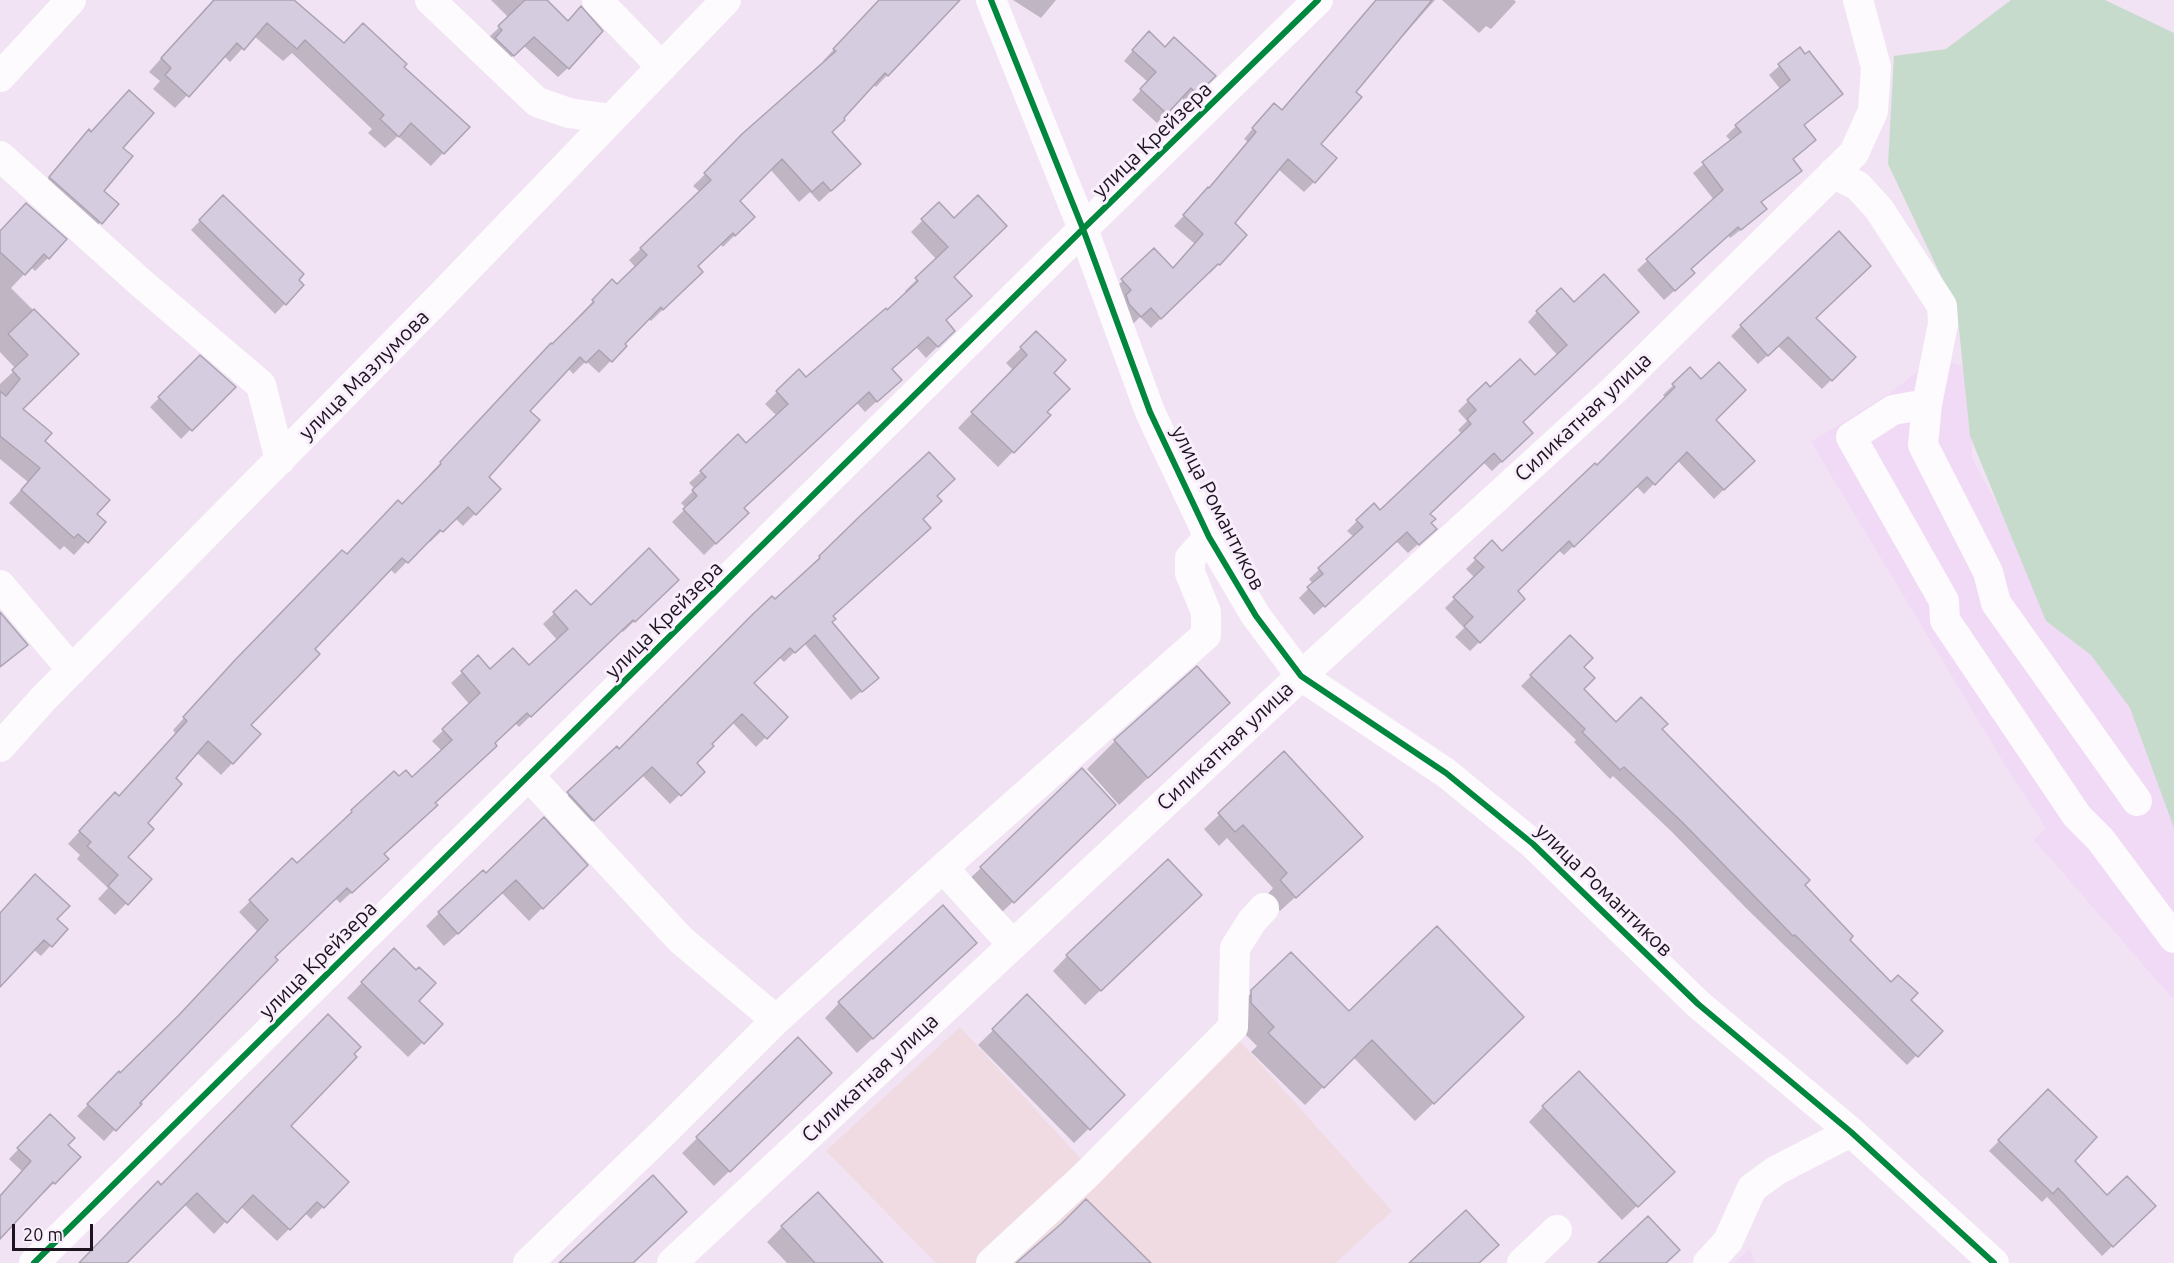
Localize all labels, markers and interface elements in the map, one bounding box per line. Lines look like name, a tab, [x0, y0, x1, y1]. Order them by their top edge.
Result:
street label: улица Крейзера	[1087, 77, 1217, 203]
street label: улица Мазлумова	[294, 305, 434, 445]
street label: Силикатная улица	[1509, 347, 1657, 487]
street label: улица Романтиков	[1166, 422, 1270, 594]
street label: улица Крейзера	[600, 556, 728, 684]
street label: Силикатная улица	[1151, 676, 1299, 816]
street label: улица Романтиков	[1530, 818, 1678, 962]
street label: улица Крейзера	[254, 896, 382, 1024]
street label: Силикатная улица	[796, 1008, 944, 1148]
scale bar	[15, 1212, 96, 1250]
text: 20 m	[23, 1224, 63, 1244]

